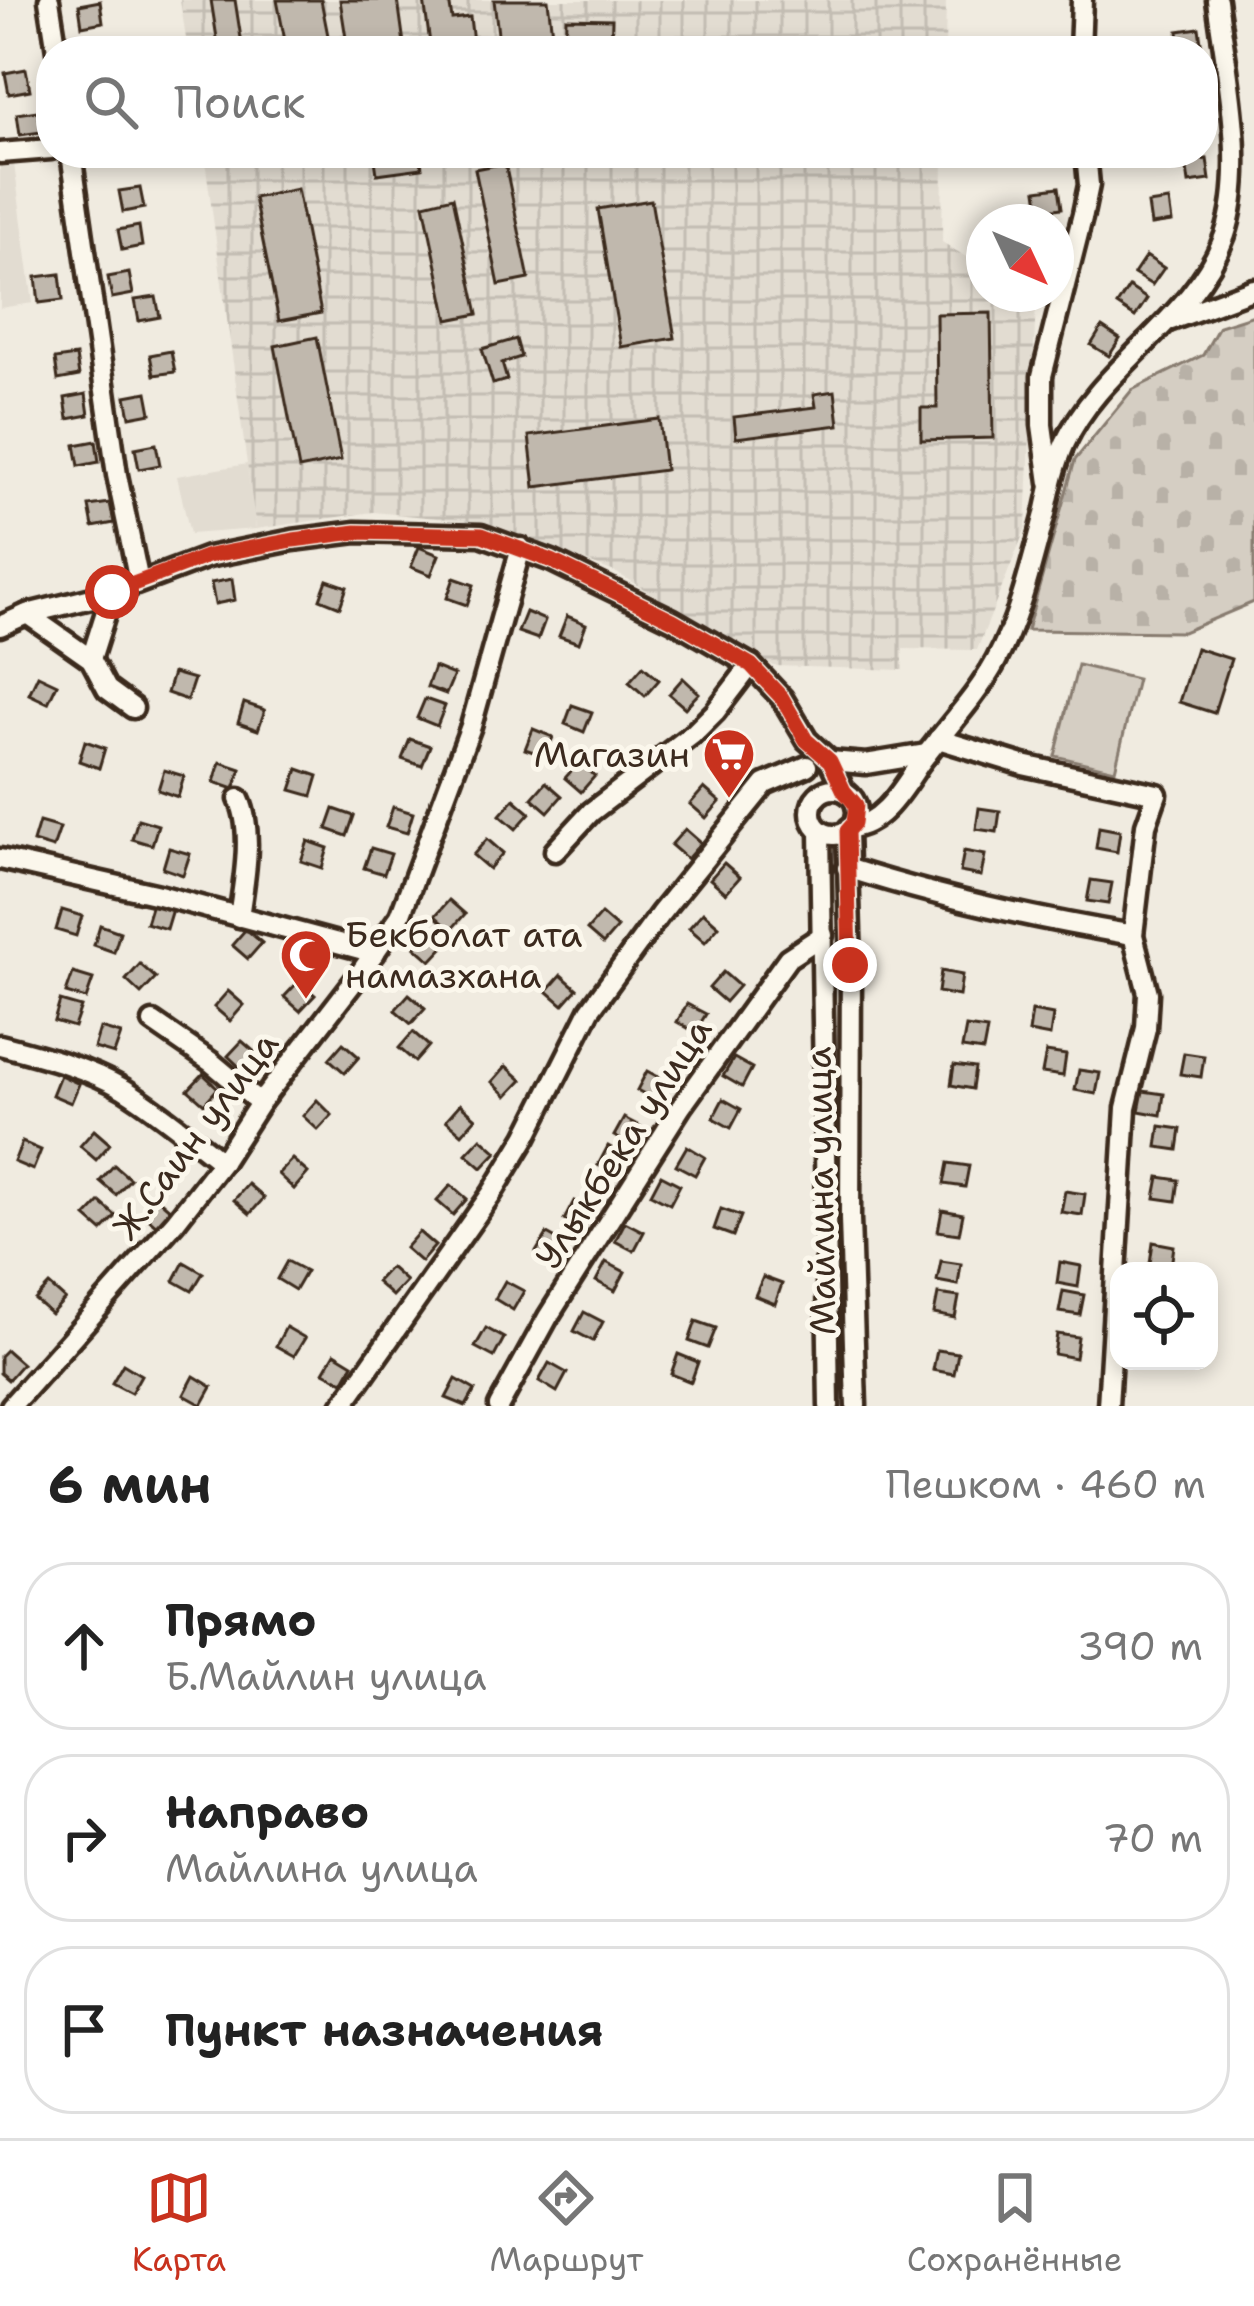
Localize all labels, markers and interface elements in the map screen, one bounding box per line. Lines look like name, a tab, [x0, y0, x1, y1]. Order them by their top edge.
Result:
search box	[36, 36, 1218, 168]
icon: search	[78, 69, 144, 135]
text: Поиск	[174, 72, 305, 132]
north arrow	[966, 204, 1074, 312]
route start	[85, 565, 139, 619]
supermarket icon: Магазин	[701, 726, 757, 800]
place label: Магазин	[534, 730, 690, 779]
place label: Бекболат ата намазхана	[345, 910, 583, 1000]
mosque icon: Бекболат ата намазхана	[278, 927, 334, 1001]
route end	[823, 938, 877, 992]
street label: Улыкбека улица	[524, 1008, 723, 1278]
street label: Ж.Саин улица	[101, 1021, 290, 1249]
street label: Майлина улица	[793, 1046, 848, 1336]
map controls	[1110, 1262, 1218, 1370]
button: locate	[1110, 1262, 1218, 1370]
text: 6 мин	[48, 1450, 212, 1518]
text: Пешком · 460 m	[886, 1458, 1206, 1510]
text: Прямо	[165, 1590, 316, 1650]
icon: ahead	[51, 1613, 117, 1679]
text: 390 m	[1077, 1620, 1203, 1672]
text: Б.Майлин улица	[165, 1650, 487, 1702]
text: Направо	[165, 1782, 369, 1842]
icon: right	[51, 1805, 117, 1871]
text: 70 m	[1102, 1812, 1203, 1864]
text: Майлина улица	[165, 1842, 478, 1894]
icon: arrive	[51, 1997, 117, 2063]
text: Пункт назначения	[165, 2000, 604, 2060]
tab: Карта	[132, 2165, 226, 2282]
tab: Маршрут	[489, 2165, 643, 2282]
tab: Сохранённые	[907, 2165, 1122, 2282]

